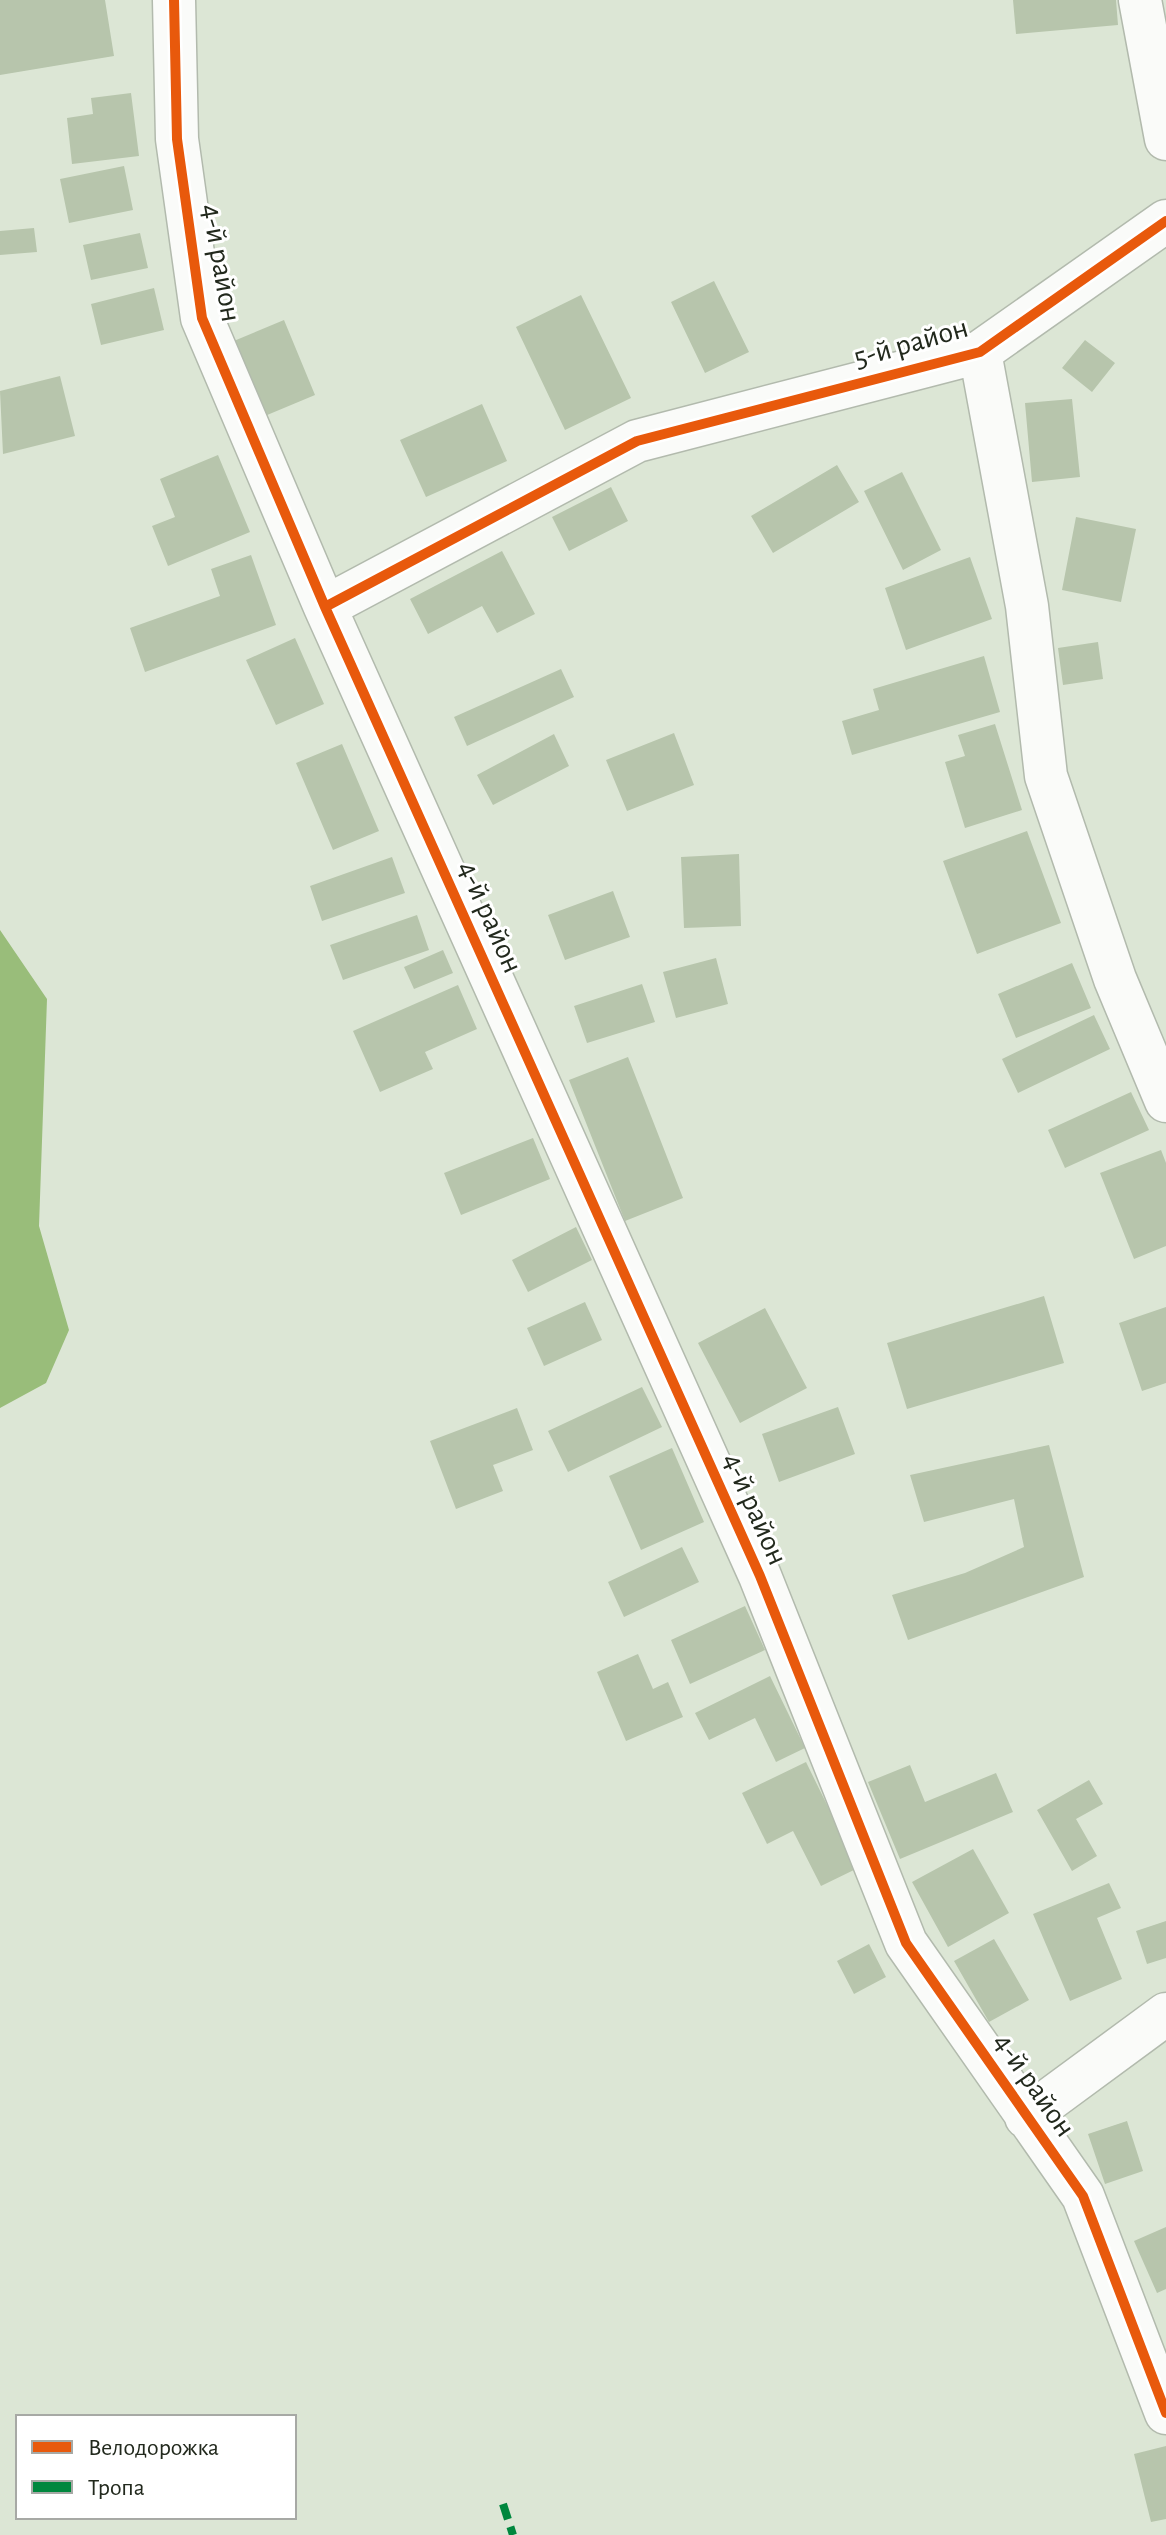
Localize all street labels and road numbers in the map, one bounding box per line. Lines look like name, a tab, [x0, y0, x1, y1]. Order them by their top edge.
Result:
street label: 4-й район	[196, 202, 246, 324]
street label: 5-й район	[850, 312, 972, 374]
street label: 4-й район	[452, 856, 528, 978]
street label: 4-й район	[717, 1448, 793, 1570]
street label: 4-й район	[988, 2028, 1080, 2142]

